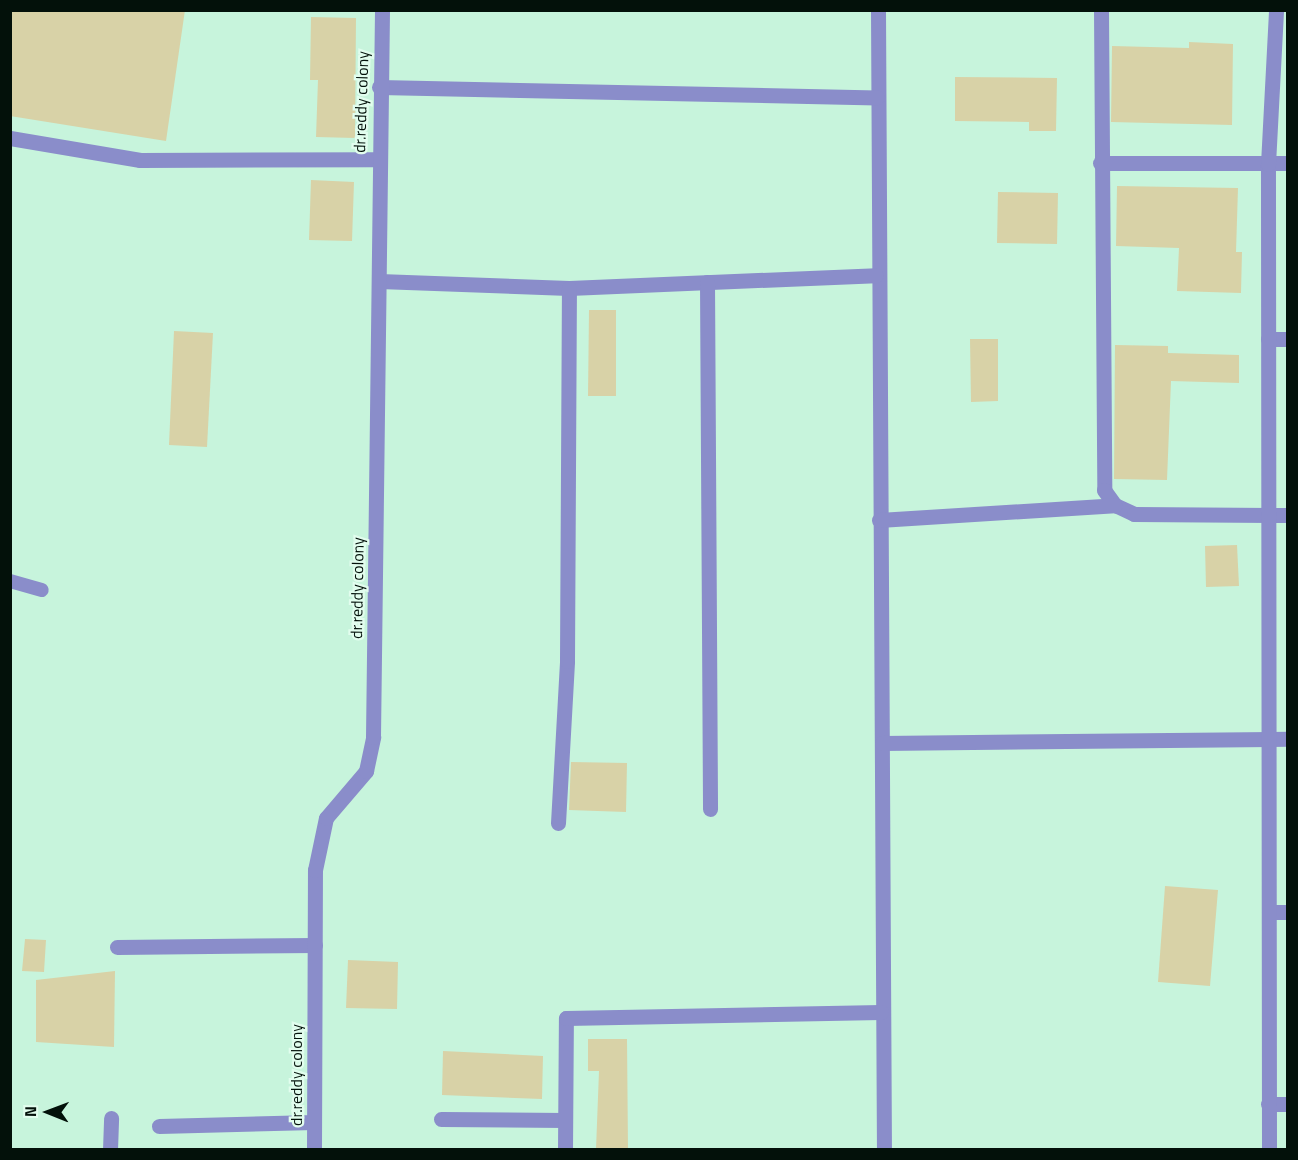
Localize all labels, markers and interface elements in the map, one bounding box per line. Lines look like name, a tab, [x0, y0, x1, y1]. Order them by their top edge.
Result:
street label: dr.reddy colony	[350, 51, 372, 153]
street label: dr.reddy colony	[347, 537, 367, 639]
street label: dr.reddy colony	[286, 1024, 306, 1126]
north arrow	[18, 1082, 78, 1142]
text: N	[18, 1106, 42, 1117]

